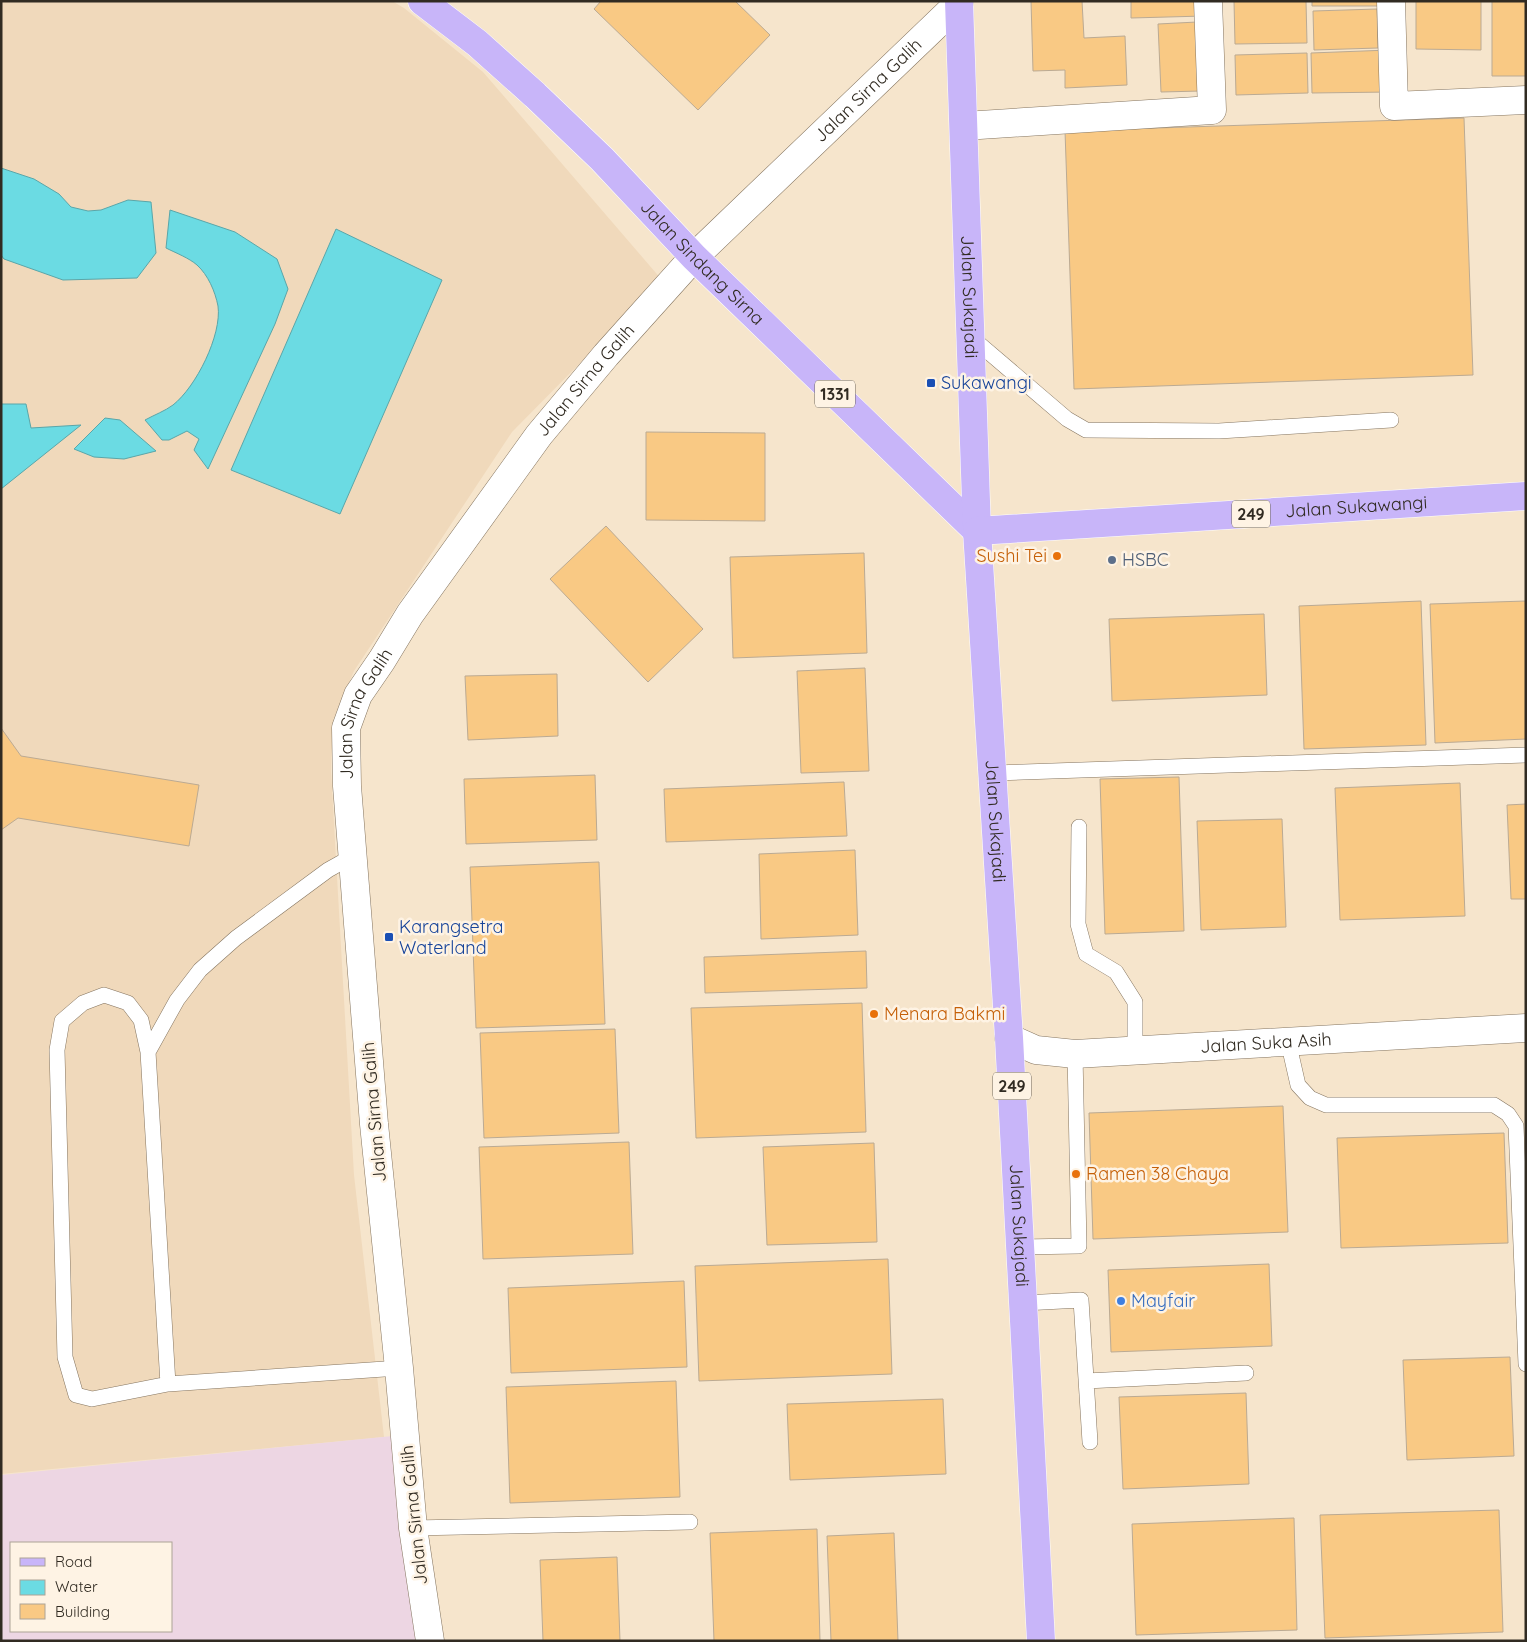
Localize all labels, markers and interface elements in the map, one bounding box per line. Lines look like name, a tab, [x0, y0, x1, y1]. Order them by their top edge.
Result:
street label: Jalan Sirna Galih	[809, 33, 926, 147]
street label: Jalan Sindang Sirna	[636, 195, 769, 330]
street label: Jalan Sukajadi	[956, 235, 983, 359]
street label: Jalan Sirna Galih	[531, 319, 639, 441]
place label: Sukawangi	[941, 371, 1032, 394]
marker: Sukawangi	[925, 377, 937, 389]
road number: 1331	[815, 380, 855, 408]
street label: Jalan Sukawangi	[1284, 490, 1428, 522]
road number: 249	[1232, 500, 1270, 528]
place label: Sushi Tei	[976, 544, 1047, 567]
place label: HSBC	[1122, 548, 1169, 571]
marker: Sushi Tei	[1051, 550, 1063, 562]
marker: HSBC	[1106, 554, 1118, 566]
street label: Jalan Sirna Galih	[334, 644, 397, 780]
street label: Jalan Sukajadi	[980, 759, 1011, 883]
place label: Karangsetra Waterland	[399, 915, 503, 959]
marker: Karangsetra Waterland	[383, 931, 395, 943]
place label: Menara Bakmi	[884, 1002, 1005, 1025]
marker: Menara Bakmi	[868, 1008, 880, 1020]
street label: Jalan Suka Asih	[1200, 1027, 1332, 1058]
street label: Jalan Sirna Galih	[356, 1041, 391, 1183]
road number: 249	[993, 1072, 1031, 1100]
place label: Ramen 38 Chaya	[1086, 1162, 1229, 1185]
street label: Jalan Sukajadi	[1005, 1163, 1034, 1287]
marker: Ramen 38 Chaya	[1070, 1168, 1082, 1180]
place label: Mayfair	[1131, 1289, 1195, 1312]
marker: Mayfair	[1115, 1295, 1127, 1307]
street label: Jalan Sirna Galih	[395, 1444, 432, 1586]
legend	[10, 1542, 172, 1632]
text: Road	[55, 1552, 92, 1571]
text: Water	[55, 1577, 98, 1596]
text: Building	[55, 1602, 110, 1621]

